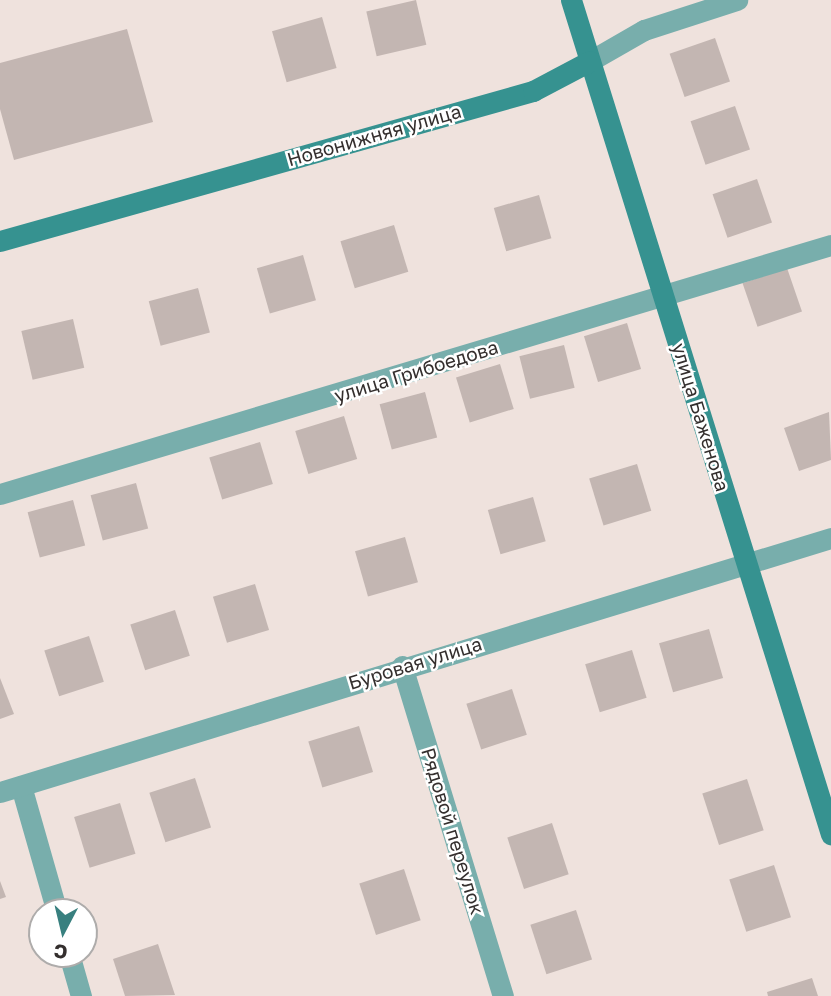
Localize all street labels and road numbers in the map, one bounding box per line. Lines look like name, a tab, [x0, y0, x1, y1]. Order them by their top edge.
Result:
street label: Новонижняя улица	[284, 99, 464, 171]
street label: улица Грибоедова	[331, 335, 501, 407]
street label: улица Баженова	[668, 340, 734, 494]
street label: Буровая улица	[345, 632, 485, 694]
street label: Рядовой переулок	[417, 745, 489, 917]

